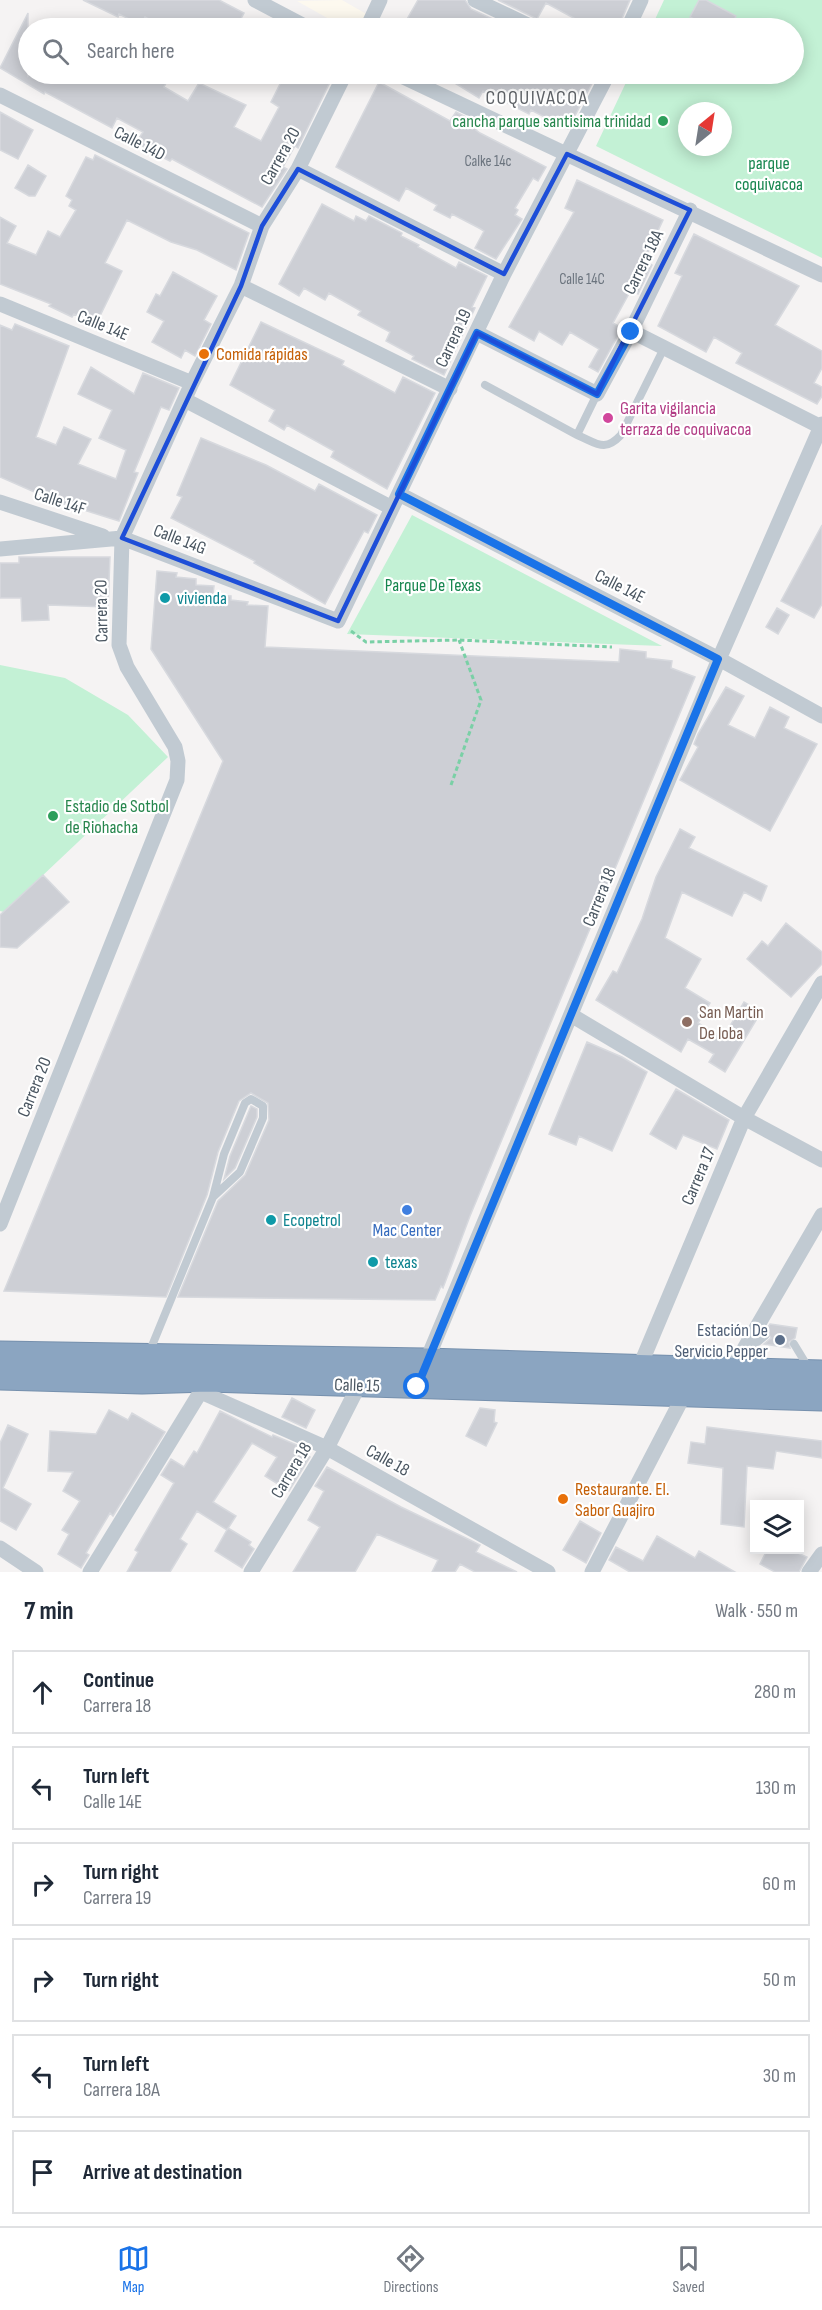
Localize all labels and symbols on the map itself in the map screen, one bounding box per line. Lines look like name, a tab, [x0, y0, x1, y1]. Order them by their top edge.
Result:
district label: COQUIVACOA	[486, 86, 588, 110]
north arrow	[678, 102, 732, 156]
place label: cancha parque santisima trinidad	[452, 111, 651, 132]
marker: cancha parque santisima trinidad	[656, 114, 670, 128]
street label: Calle 14D	[111, 122, 169, 165]
street label: Carrera 20	[256, 124, 305, 189]
house number: Calke 14c	[464, 152, 512, 171]
park label: parque coquivacoa	[735, 153, 803, 195]
street label: Carrera 18A	[619, 226, 668, 298]
house number: Calle 14C	[559, 270, 605, 289]
street label: Calle 14E	[74, 306, 131, 345]
street label: Carrera 19	[431, 306, 476, 371]
route end	[617, 318, 643, 344]
place label: Comida rápidas	[216, 344, 308, 365]
marker: Comida rápidas	[197, 347, 211, 361]
place label: Garita vigilancia terraza de coquivacoa	[620, 398, 752, 440]
marker: Garita vigilancia terraza de coquivacoa	[601, 411, 615, 425]
street label: Calle 14F	[31, 483, 88, 520]
street label: Calle 14G	[150, 520, 209, 559]
street label: Calle 14E	[591, 565, 648, 608]
park label: Parque De Texas	[385, 575, 481, 596]
street label: Carrera 20	[90, 579, 113, 643]
place label: vivienda	[177, 588, 227, 609]
marker: vivienda	[158, 591, 172, 605]
place label: Estadio de Sotbol de Riohacha	[65, 796, 169, 838]
marker: Estadio de Sotbol de Riohacha	[46, 809, 60, 823]
street label: Carrera 18	[578, 865, 621, 930]
place label: San Martin De loba	[699, 1002, 764, 1044]
marker: San Martin De loba	[680, 1015, 694, 1029]
street label: Carrera 20	[13, 1054, 56, 1120]
street label: Carrera 17	[677, 1143, 720, 1208]
marker: Mac Center	[400, 1203, 414, 1217]
place label: Ecopetrol	[283, 1210, 341, 1231]
marker: Ecopetrol	[264, 1213, 278, 1227]
place label: Mac Center	[372, 1220, 442, 1241]
place label: texas	[385, 1252, 417, 1273]
marker: texas	[366, 1255, 380, 1269]
place label: Estación De Servicio Pepper	[674, 1320, 768, 1362]
marker: Estación De Servicio Pepper	[773, 1333, 787, 1347]
route start	[403, 1373, 429, 1399]
street label: Calle 15	[334, 1374, 380, 1397]
street label: Carrera 18	[267, 1438, 316, 1502]
street label: Calle 18	[362, 1440, 413, 1481]
place label: Restaurante. El. Sabor Guajiro	[575, 1479, 669, 1521]
marker: Restaurante. El. Sabor Guajiro	[556, 1492, 570, 1506]

